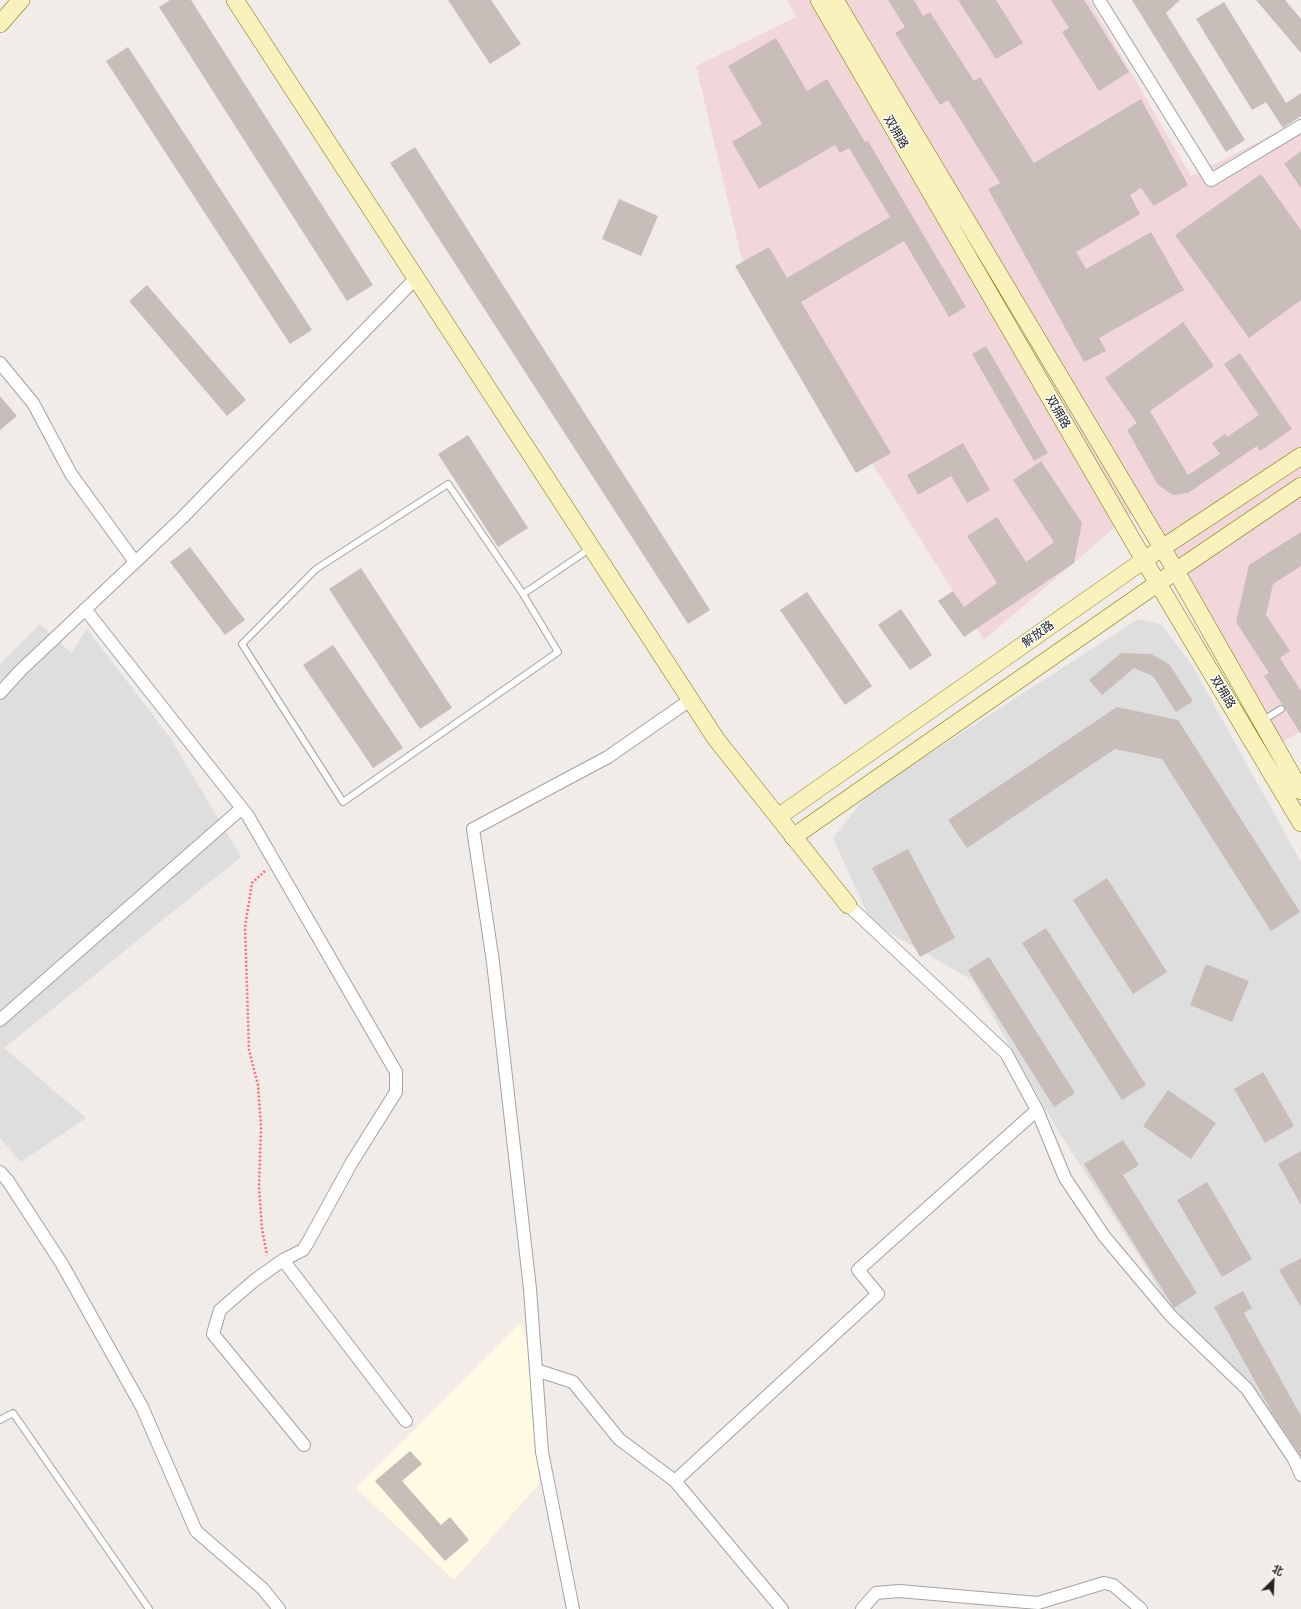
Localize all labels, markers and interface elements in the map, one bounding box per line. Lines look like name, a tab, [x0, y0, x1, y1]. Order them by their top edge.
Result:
street label: 双拥路	[881, 113, 911, 151]
street label: 双拥路	[1043, 393, 1073, 431]
street label: 解放路	[1019, 618, 1057, 650]
street label: 双拥路	[1208, 673, 1238, 711]
north arrow	[1253, 1561, 1293, 1601]
text: 北	[1270, 1561, 1286, 1578]

